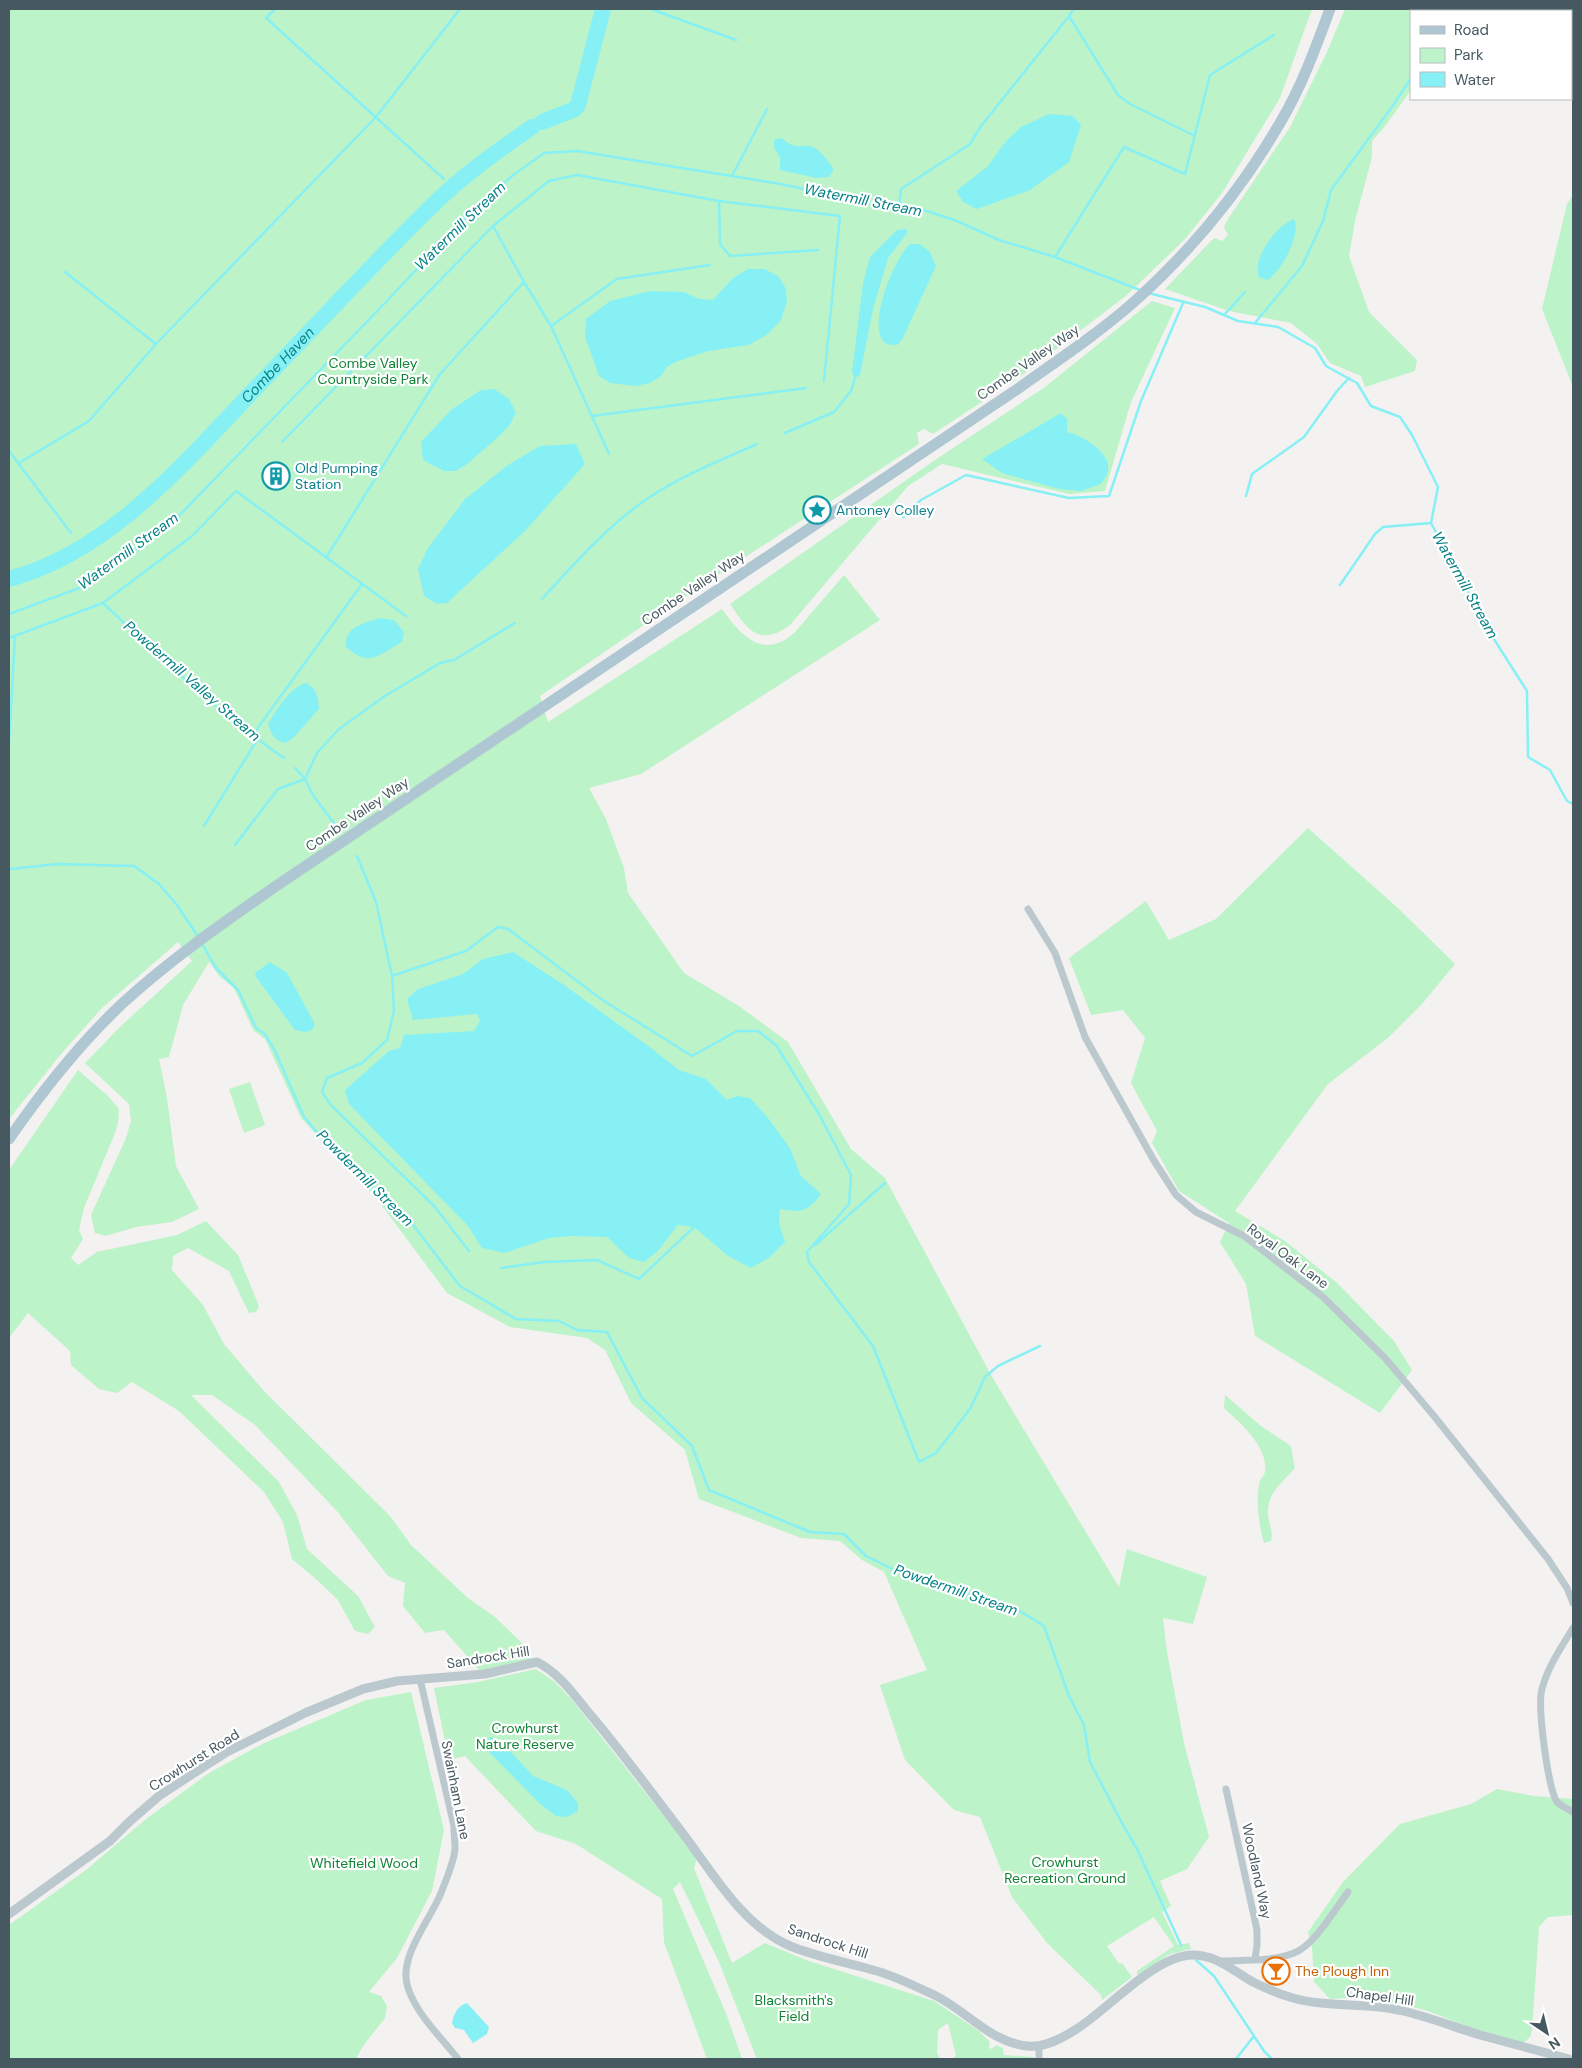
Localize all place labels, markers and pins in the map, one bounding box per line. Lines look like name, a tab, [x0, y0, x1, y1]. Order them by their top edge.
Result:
place label: Old Pumping Station	[295, 459, 378, 493]
building icon: Old Pumping Station	[261, 461, 291, 491]
place icon: Antoney Colley	[802, 495, 832, 525]
place label: Antoney Colley	[836, 501, 934, 519]
bar icon: The Plough Inn	[1261, 1956, 1291, 1986]
place label: The Plough Inn	[1295, 1962, 1389, 1980]

